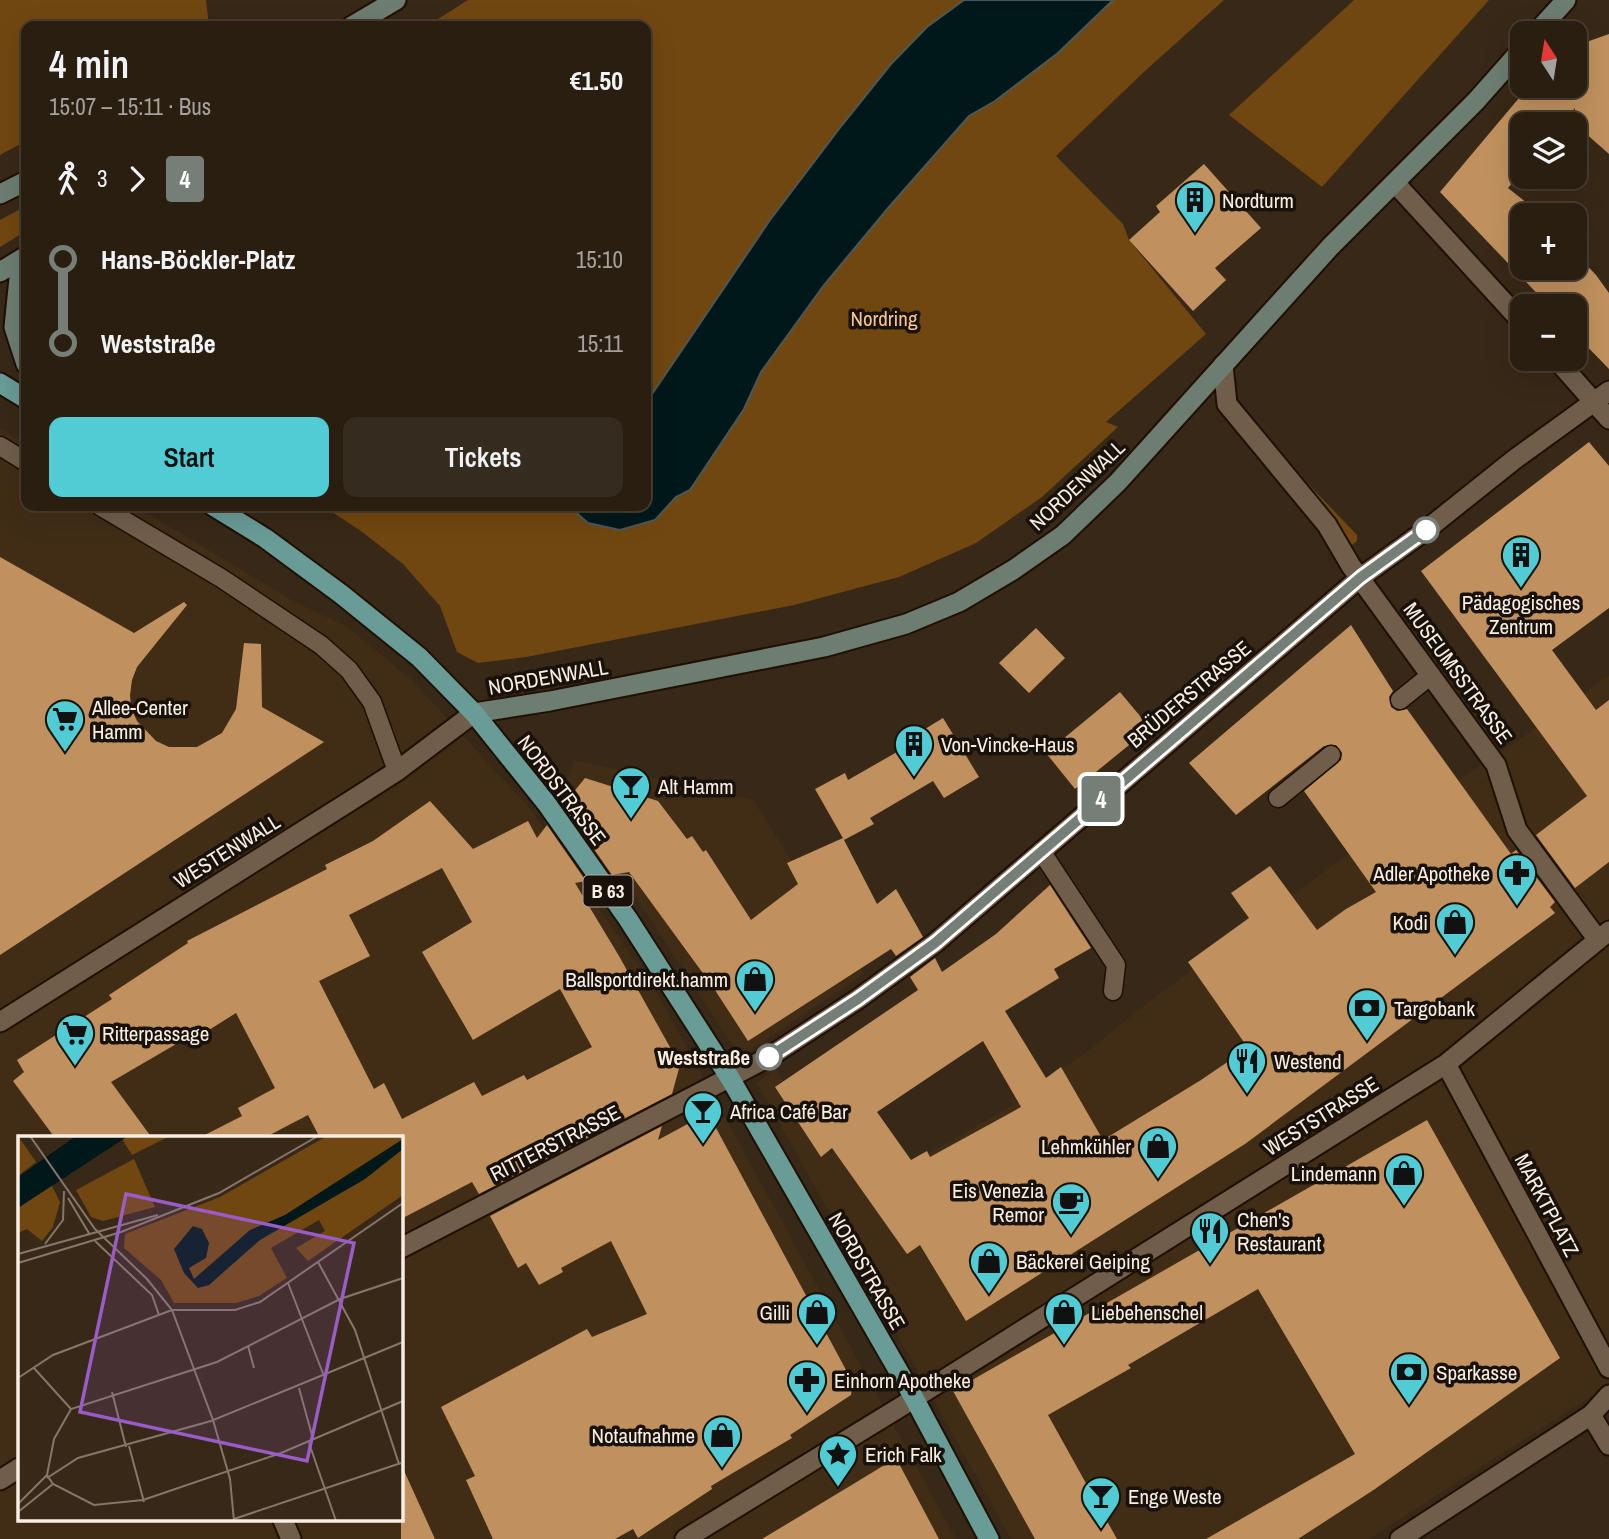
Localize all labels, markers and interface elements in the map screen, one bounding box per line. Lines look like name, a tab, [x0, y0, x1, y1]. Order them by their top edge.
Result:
north arrow	[1510, 21, 1587, 98]
map controls	[1510, 21, 1587, 371]
text: 4 min	[49, 39, 129, 90]
text: €1.50	[570, 63, 623, 98]
text: 15:07 – 15:11 · Bus	[49, 91, 211, 122]
button: layers	[1510, 112, 1587, 189]
icon: walk	[49, 160, 87, 198]
icon: forward	[118, 160, 156, 198]
text: 3	[97, 163, 108, 194]
text: 4	[180, 163, 190, 195]
building icon: Nordturm	[1174, 179, 1216, 234]
place label: Nordturm	[1222, 186, 1294, 215]
button: +	[1510, 203, 1587, 280]
text: Hans-Böckler-Platz	[101, 242, 295, 277]
text: 15:10	[576, 244, 623, 275]
button: −	[1510, 294, 1587, 371]
park label: Nordring	[851, 304, 918, 333]
text: Weststraße	[101, 326, 216, 361]
text: 15:11	[577, 328, 623, 359]
button: Start	[49, 417, 329, 497]
button: Tickets	[343, 417, 623, 497]
street label: NORDENWALL	[1023, 433, 1131, 537]
unlabelled marker	[1413, 517, 1439, 543]
building icon: Pädagogisches Zentrum	[1500, 534, 1542, 589]
place label: Pädagogisches Zentrum	[1462, 588, 1580, 641]
street label: MUSEUMSSTRASSE	[1397, 596, 1519, 750]
street label: BRÜDERSTRASSE	[1121, 634, 1257, 754]
street label: NORDENWALL	[486, 652, 610, 702]
place label: Allee-Center Hamm	[91, 693, 188, 746]
supermarket icon: Allee-Center Hamm	[44, 698, 86, 753]
building icon: Von-Vincke-Haus	[893, 723, 935, 778]
street label: NORDSTRASSE	[511, 729, 613, 851]
place label: Von-Vincke-Haus	[941, 730, 1075, 759]
bar icon: Alt Hamm	[610, 765, 652, 820]
place label: Alt Hamm	[657, 772, 734, 801]
line badge: 4	[1078, 776, 1124, 822]
text: 4	[1096, 783, 1106, 815]
street label: WESTENWALL	[168, 807, 286, 895]
pharmacy icon: Adler Apotheke	[1496, 852, 1538, 907]
place label: Adler Apotheke	[1372, 859, 1490, 888]
road number: B 63	[584, 876, 632, 906]
shop icon: Kodi	[1434, 901, 1476, 956]
place label: Kodi	[1393, 908, 1428, 937]
shop icon: Ballsportdirekt.hamm	[734, 958, 776, 1013]
place label: Ballsportdirekt.hamm	[565, 965, 728, 994]
bank icon: Targobank	[1346, 987, 1388, 1042]
place label: Targobank	[1394, 994, 1475, 1023]
supermarket icon: Ritterpassage	[54, 1012, 96, 1067]
place label: Ritterpassage	[102, 1019, 209, 1048]
restaurant icon: Westend	[1226, 1040, 1268, 1095]
place label: Weststraße	[657, 1043, 750, 1072]
marker: Weststraße	[756, 1044, 782, 1070]
place label: Westend	[1274, 1047, 1342, 1076]
street label: WESTSTRASSE	[1258, 1069, 1384, 1163]
bar icon: Africa Café Bar	[682, 1090, 724, 1145]
place label: Africa Café Bar	[729, 1097, 848, 1126]
street label: RITTERSTRASSE	[485, 1098, 625, 1188]
shop icon: Lehmkühler	[1137, 1125, 1179, 1180]
place label: Lehmkühler	[1041, 1132, 1131, 1161]
inset map	[18, 1136, 402, 1522]
street label: MARKTPLATZ	[1508, 1148, 1586, 1262]
shop icon: Lindemann	[1383, 1152, 1425, 1207]
place label: Lindemann	[1291, 1159, 1377, 1188]
place label: Eis Venezia Remor	[952, 1176, 1044, 1229]
cafe icon: Eis Venezia Remor	[1050, 1181, 1092, 1236]
place label: Chen's Restaurant	[1237, 1205, 1321, 1258]
street label: NORDSTRASSE	[822, 1207, 912, 1335]
restaurant icon: Chen's Restaurant	[1189, 1210, 1231, 1265]
shop icon: Bäckerei Geiping	[968, 1240, 1010, 1295]
place label: Bäckerei Geiping	[1016, 1247, 1150, 1276]
shop icon: Gilli	[796, 1291, 838, 1346]
shop icon: Liebehenschel	[1043, 1291, 1085, 1346]
place label: Gilli	[759, 1298, 790, 1327]
place label: Liebehenschel	[1091, 1298, 1203, 1327]
bank icon: Sparkasse	[1388, 1351, 1430, 1406]
place label: Sparkasse	[1436, 1358, 1517, 1387]
pharmacy icon: Einhorn Apotheke	[786, 1359, 828, 1414]
place label: Einhorn Apotheke	[834, 1366, 971, 1395]
shop icon: Notaufnahme	[701, 1414, 743, 1469]
place label: Notaufnahme	[592, 1421, 695, 1450]
place icon: Erich Falk	[817, 1433, 859, 1488]
place label: Erich Falk	[865, 1440, 942, 1469]
bar icon: Enge Weste	[1080, 1475, 1122, 1530]
place label: Enge Weste	[1128, 1482, 1222, 1511]

